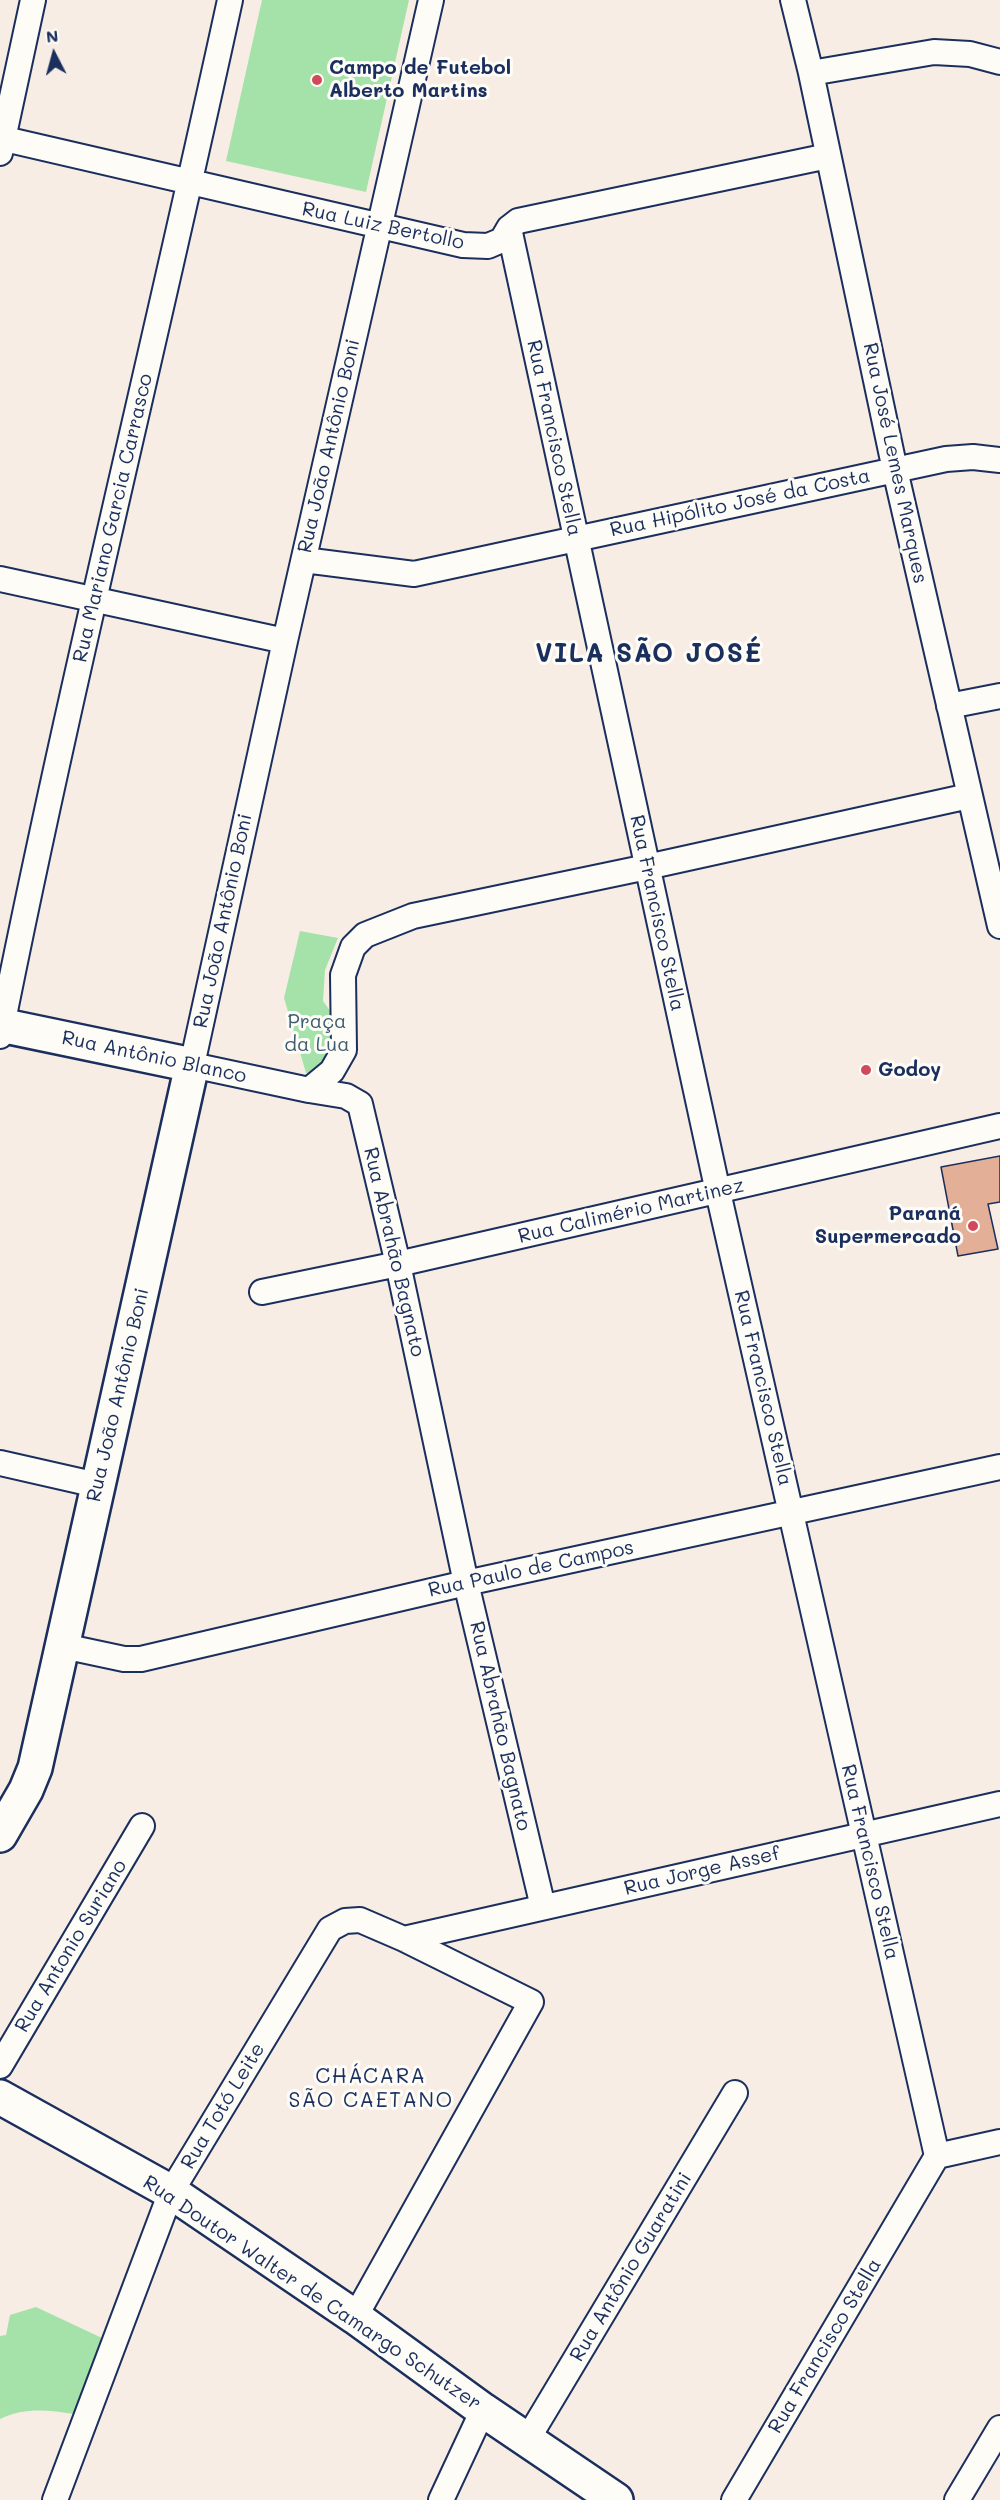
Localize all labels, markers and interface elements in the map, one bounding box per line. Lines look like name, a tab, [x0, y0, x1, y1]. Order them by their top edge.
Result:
north arrow	[24, 24, 84, 84]
text: N	[45, 25, 59, 47]
place label: Campo de Futebol Alberto Martins	[329, 56, 511, 103]
marker: Campo de Futebol Alberto Martins	[310, 73, 324, 87]
street label: Rua Luiz Bertollo	[300, 197, 466, 255]
street label: Rua João Antônio Boni	[293, 337, 365, 555]
street label: Rua Francisco Stella	[521, 338, 587, 538]
street label: Rua José Lemes Marques	[858, 340, 932, 586]
street label: Rua Mariano Garcia Carrasco	[68, 371, 158, 665]
street label: Rua Hipólito José da Costa	[608, 464, 872, 542]
district label: VILA SÃO JOSÉ	[535, 638, 763, 670]
street label: Rua João Antônio Boni	[189, 812, 257, 1030]
street label: Rua Francisco Stella	[624, 813, 690, 1013]
park label: Praça da Lua	[284, 1010, 350, 1057]
street label: Rua Antônio Blanco	[59, 1026, 249, 1088]
place label: Godoy	[878, 1058, 941, 1082]
marker: Godoy	[859, 1063, 873, 1077]
street label: Rua Abrahão Bagnato	[358, 1145, 430, 1359]
street label: Rua Calimério Martinez	[516, 1173, 746, 1249]
place label: Paraná Supermercado	[815, 1202, 961, 1249]
marker: Paraná Supermercado	[966, 1219, 980, 1233]
street label: Rua João Antônio Boni	[82, 1286, 154, 1504]
street label: Rua Francisco Stella	[729, 1288, 797, 1488]
street label: Rua Paulo de Campos	[426, 1535, 636, 1603]
street label: Rua Abrahão Bagnato	[464, 1619, 536, 1833]
street label: Rua Francisco Stella	[836, 1762, 904, 1962]
street label: Rua Jorge Assef	[622, 1841, 782, 1901]
street label: Rua Antonio Suriano	[10, 1855, 132, 2037]
street label: Rua Totó Leite	[176, 2039, 270, 2173]
district label: CHÁCARA SÃO CAETANO	[288, 2064, 454, 2114]
street label: Rua Antônio Guaratini	[565, 2168, 697, 2366]
street label: Rua Doutor Walter de Camargo Schutzer	[138, 2170, 486, 2416]
street label: Rua Francisco Stella	[763, 2254, 887, 2438]

